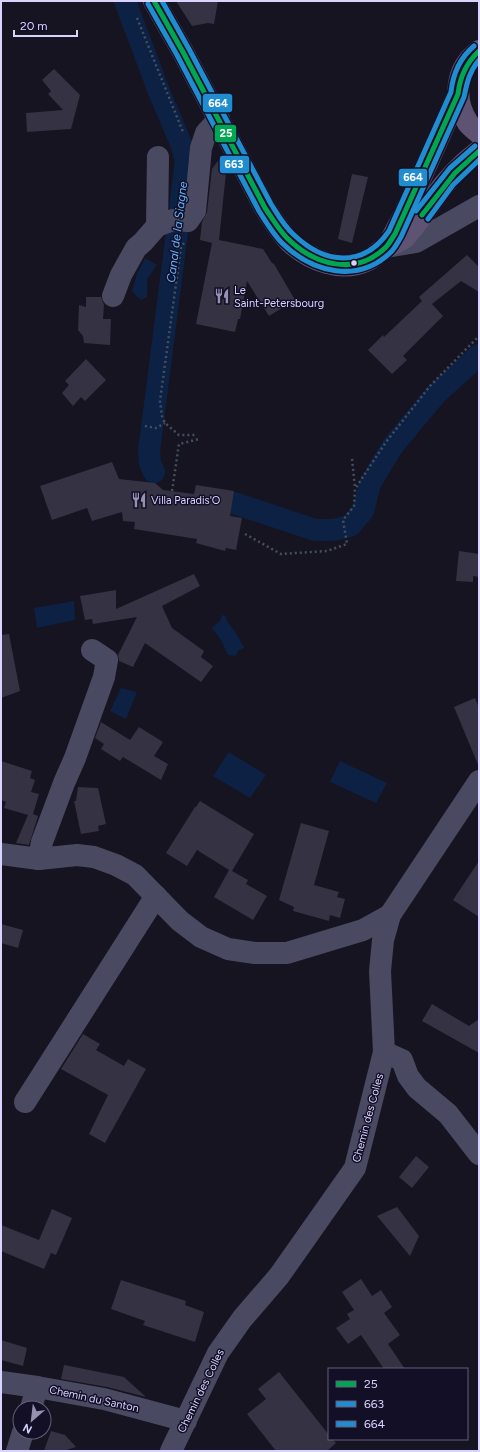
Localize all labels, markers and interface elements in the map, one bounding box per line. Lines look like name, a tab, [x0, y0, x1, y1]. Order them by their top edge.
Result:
scale bar	[14, 12, 77, 38]
text: 20 m	[20, 19, 48, 33]
line badge: 664	[202, 93, 233, 113]
text: 664	[208, 97, 228, 110]
line badge: 25	[214, 124, 237, 143]
text: 25	[220, 127, 232, 140]
line badge: 663	[219, 155, 250, 174]
text: 663	[225, 158, 243, 171]
line badge: 664	[398, 168, 428, 187]
text: 664	[403, 171, 423, 184]
water label: Canal de la Siagne	[164, 180, 190, 283]
unlabelled marker	[349, 258, 359, 268]
place label: Le Saint-Petersbourg	[234, 284, 324, 310]
restaurant icon: Le Saint-Petersbourg	[213, 287, 231, 305]
restaurant icon: Villa Paradis'O	[130, 491, 148, 509]
place label: Villa Paradis'O	[151, 494, 221, 507]
street label: Chemin des Colles	[350, 1072, 386, 1164]
street label: Chemin des Colles	[175, 1347, 227, 1435]
legend	[328, 1368, 468, 1440]
text: 25	[364, 1377, 378, 1391]
street label: Chemin du Santon	[48, 1383, 140, 1415]
text: 663	[364, 1397, 384, 1411]
north arrow	[12, 1400, 52, 1440]
text: 664	[364, 1417, 386, 1431]
text: N	[21, 1421, 34, 1436]

